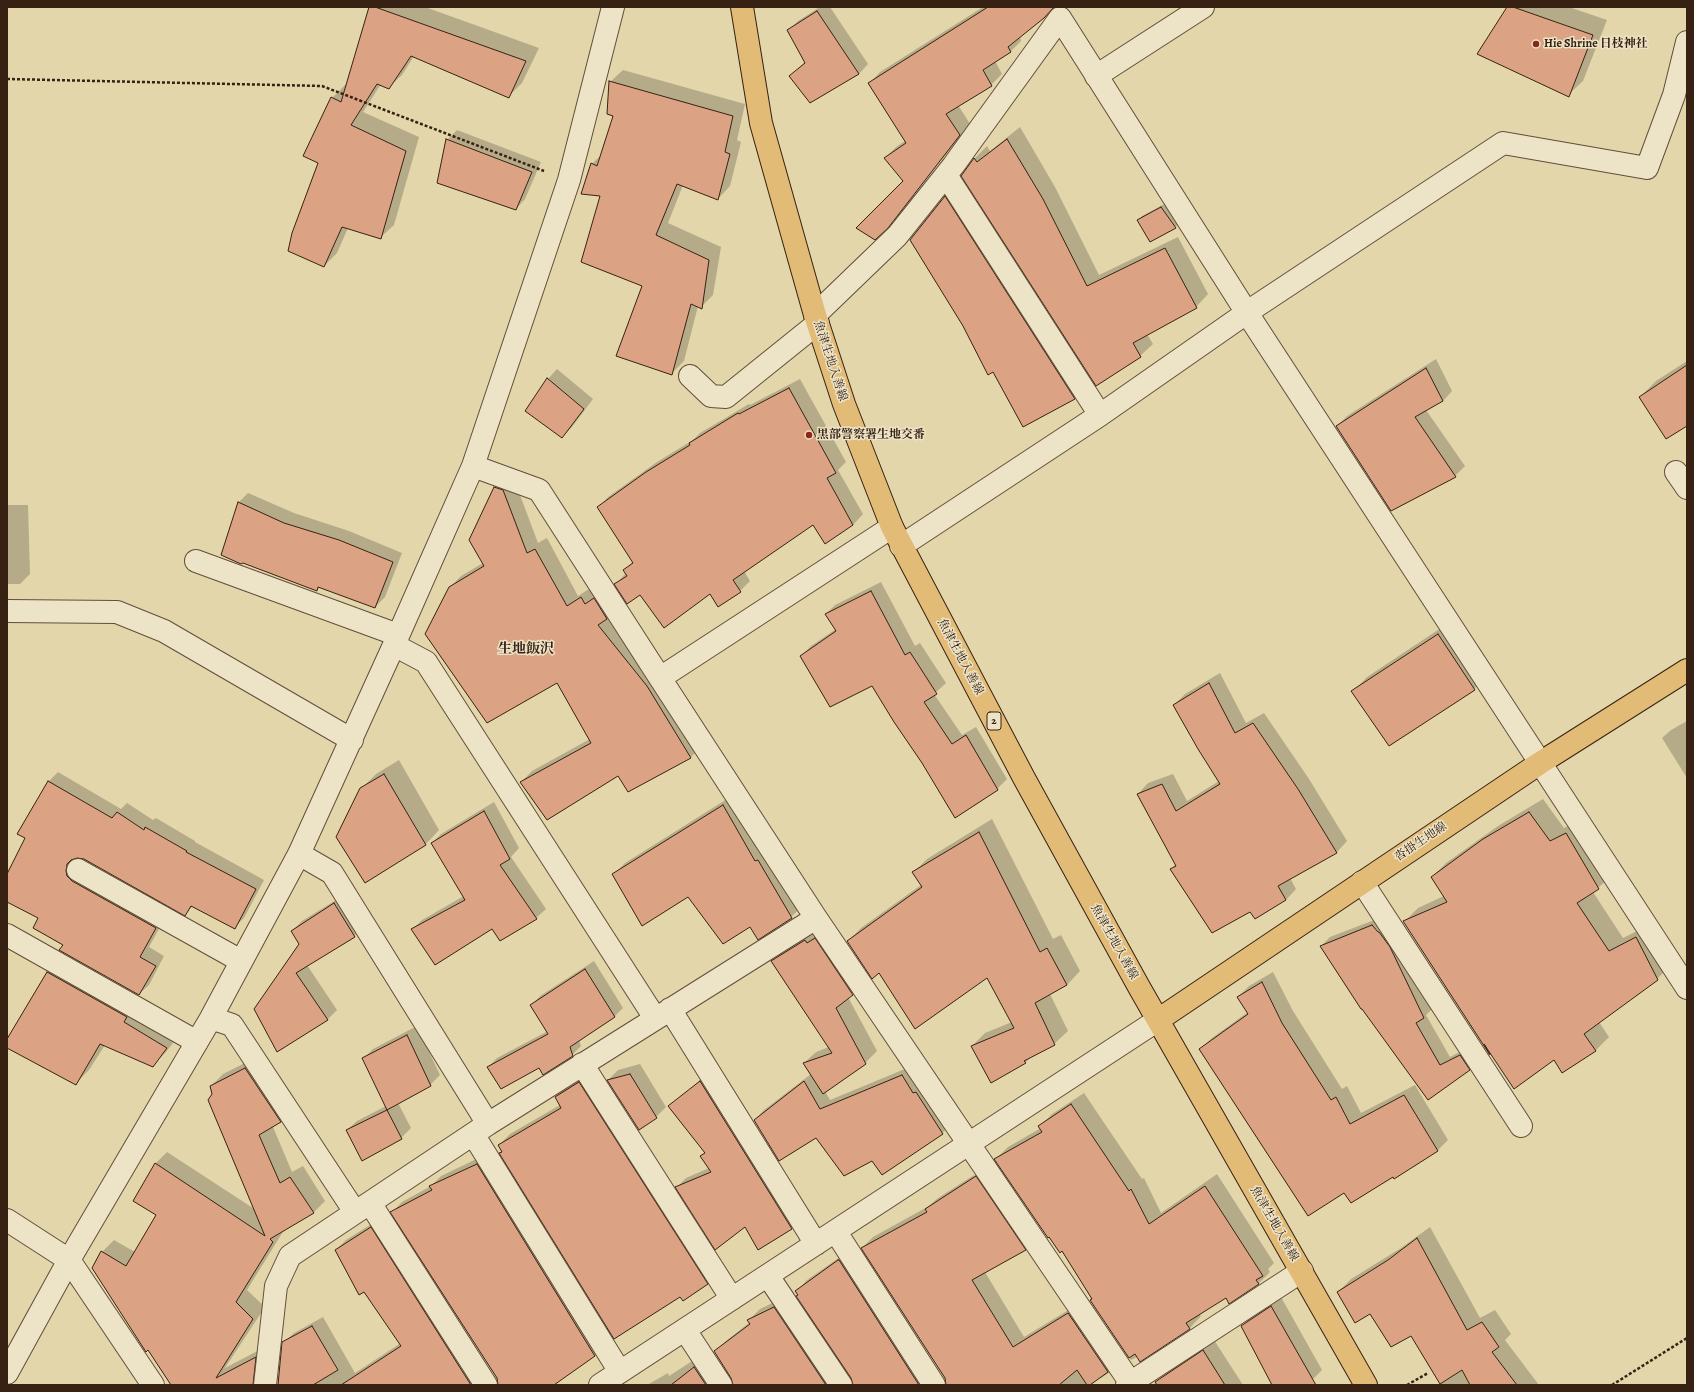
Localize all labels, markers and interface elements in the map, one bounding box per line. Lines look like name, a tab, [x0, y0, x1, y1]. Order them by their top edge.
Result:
place label: Hie Shrine 日枝神社	[1544, 37, 1648, 51]
marker: Hie Shrine 日枝神社	[1531, 39, 1541, 49]
street label: 魚津生地入善線	[810, 319, 850, 403]
place label: 黒部警察署生地交番	[817, 428, 925, 442]
marker: 黒部警察署生地交番	[804, 430, 814, 440]
street label: 魚津生地入善線	[934, 617, 986, 697]
district label: 生地飯沢	[498, 642, 554, 658]
road number: 2	[987, 712, 1001, 730]
street label: 沓掛生地線	[1392, 819, 1450, 865]
street label: 魚津生地入善線	[1087, 902, 1141, 982]
street label: 魚津生地入善線	[1247, 1184, 1301, 1264]

